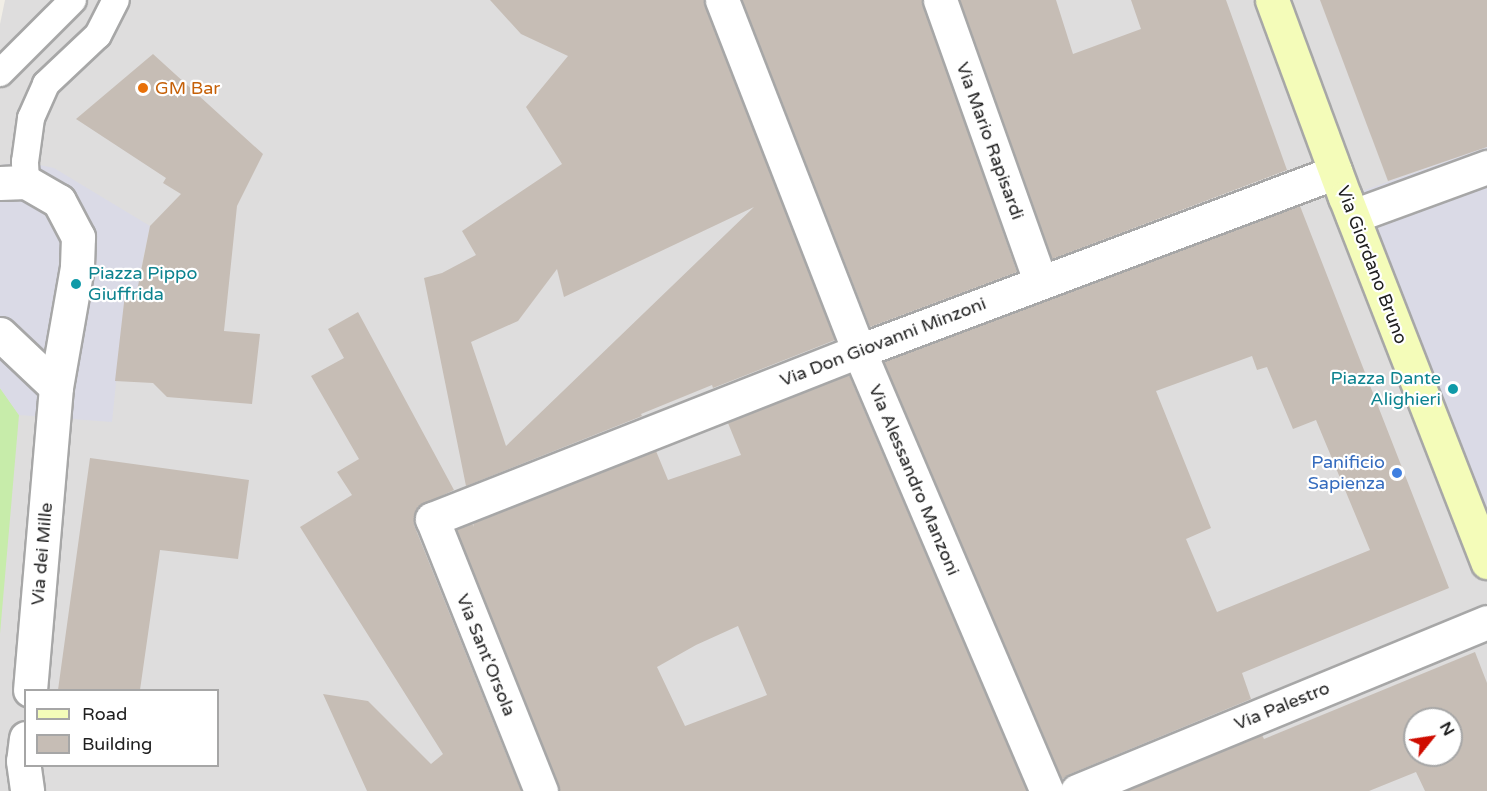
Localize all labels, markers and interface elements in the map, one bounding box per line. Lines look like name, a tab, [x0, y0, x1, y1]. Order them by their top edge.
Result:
street label: Via Mario Rapisardi	[951, 59, 1029, 223]
place label: GM Bar	[155, 77, 220, 99]
marker: GM Bar	[136, 81, 150, 95]
street label: Via Giordano Bruno	[1332, 183, 1412, 347]
place label: Piazza Pippo Giuffrida	[88, 263, 197, 306]
marker: Piazza Pippo Giuffrida	[69, 277, 83, 291]
street label: Via Don Giovanni Minzoni	[777, 293, 989, 391]
place label: Piazza Dante Alighieri	[1331, 368, 1441, 410]
street label: Via Alessandro Manzoni	[864, 381, 964, 579]
marker: Piazza Dante Alighieri	[1446, 382, 1460, 396]
place label: Panificio Sapienza	[1308, 452, 1385, 494]
marker: Panificio Sapienza	[1390, 466, 1404, 480]
street label: Via dei Mille	[27, 502, 57, 606]
street label: Via Sant'Orsola	[452, 591, 520, 719]
street label: Via Palestro	[1231, 677, 1333, 735]
legend	[24, 689, 219, 767]
text: Road	[82, 703, 127, 725]
north arrow	[1403, 707, 1463, 767]
text: N	[1435, 718, 1459, 740]
text: Building	[82, 733, 152, 755]

